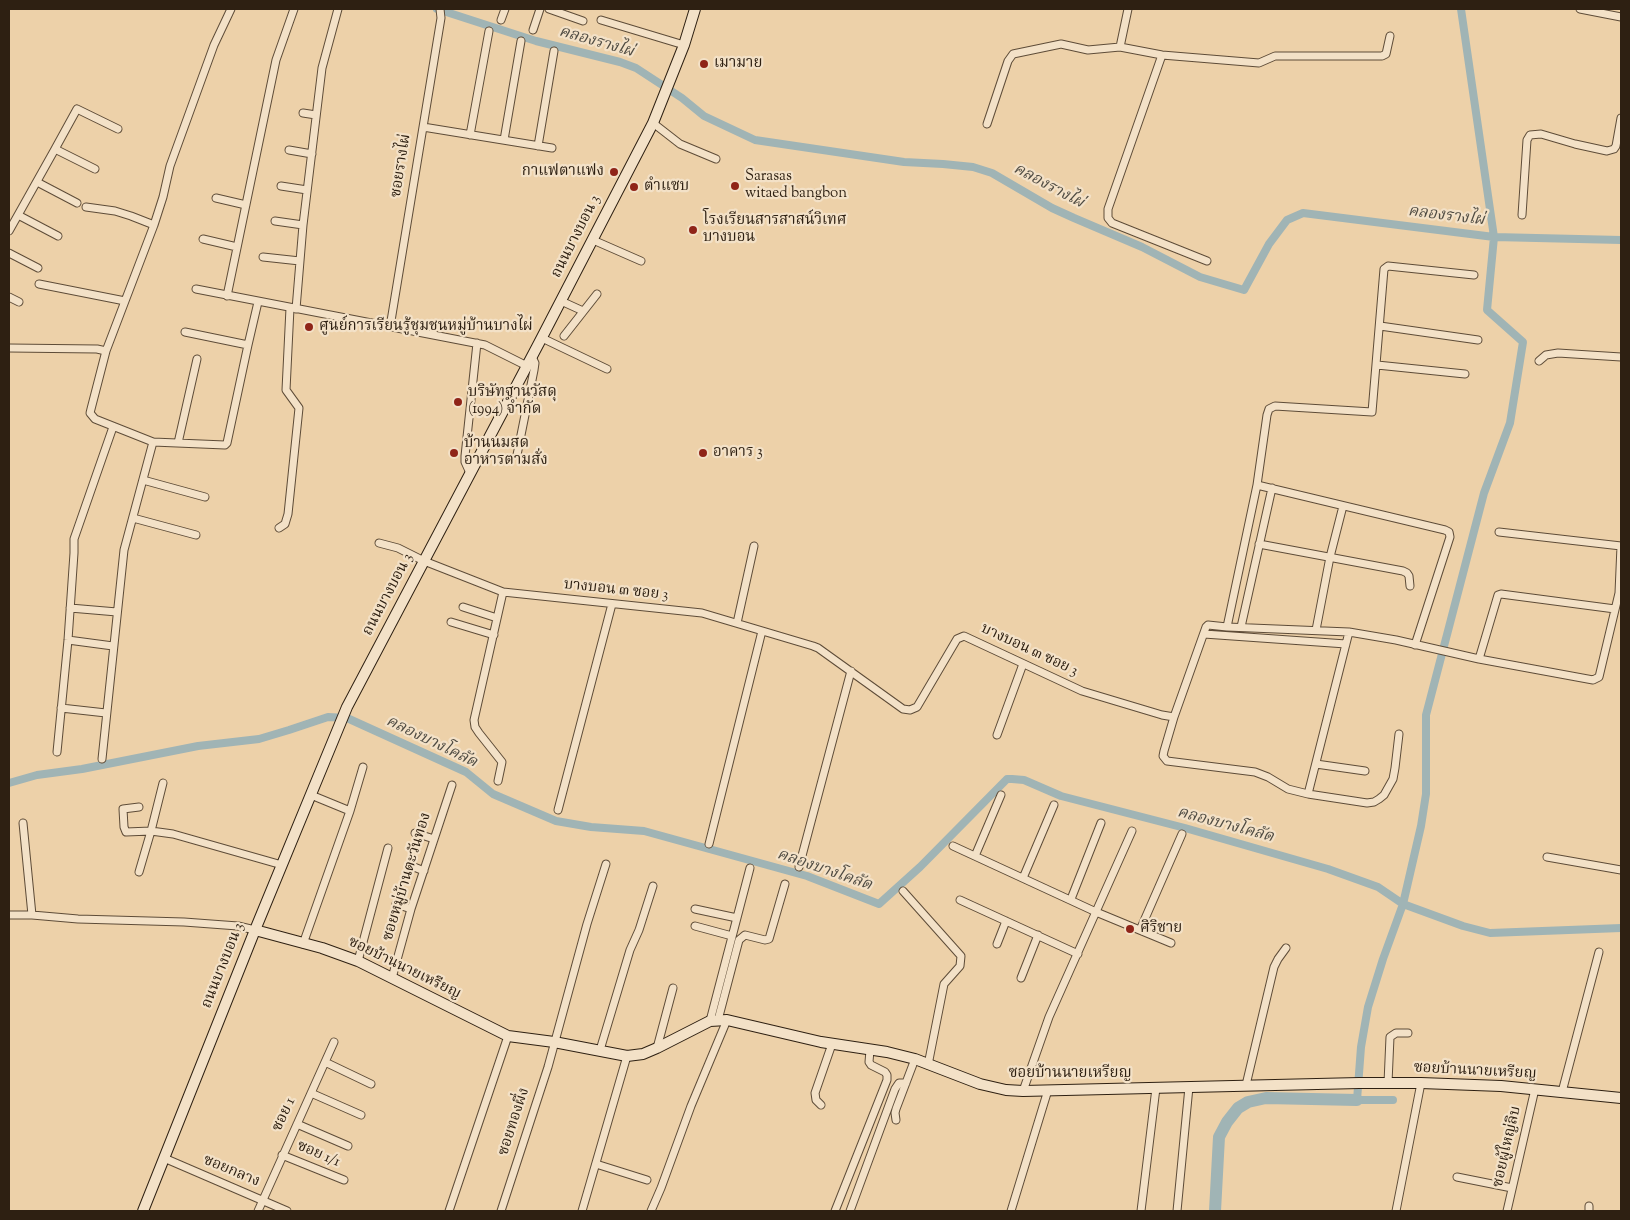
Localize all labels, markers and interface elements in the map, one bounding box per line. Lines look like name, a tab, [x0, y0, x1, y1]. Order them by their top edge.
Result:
water label: คลองรางไผ่	[556, 23, 636, 63]
place label: เมามาย	[714, 55, 762, 73]
marker: เมามาย	[698, 58, 710, 70]
street label: ซอยรางไผ่	[388, 133, 416, 199]
water label: คลองรางไผ่	[1010, 160, 1086, 214]
place label: กาแฟตาแฟง	[522, 163, 604, 181]
marker: กาแฟตาแฟง	[608, 166, 620, 178]
place label: Sarasas witaed bangbon	[745, 168, 847, 203]
place label: ตำแซบ	[644, 178, 689, 196]
marker: Sarasas witaed bangbon	[729, 180, 741, 192]
marker: ตำแซบ	[628, 181, 640, 193]
street label: ถนนบางบอน 3	[548, 193, 606, 281]
water label: คลองรางไผ่	[1407, 203, 1485, 231]
place label: โรงเรียนสารสาสน์วิเทศ บางบอน	[703, 212, 847, 247]
marker: โรงเรียนสารสาสน์วิเทศ บางบอน	[687, 224, 699, 236]
place label: ศูนย์การเรียนรู้ชุมชนหมู่บ้านบางไผ่	[319, 318, 533, 336]
marker: ศูนย์การเรียนรู้ชุมชนหมู่บ้านบางไผ่	[303, 321, 315, 333]
place label: บริษัทฐานวัสดุ (1994) จำกัด	[468, 384, 557, 419]
marker: บริษัทฐานวัสดุ (1994) จำกัด	[452, 396, 464, 408]
place label: บ้านนมสด อาหารตามสั่ง	[464, 435, 548, 470]
place label: อาคาร 3	[713, 444, 763, 462]
marker: บ้านนมสด อาหารตามสั่ง	[448, 447, 460, 459]
marker: อาคาร 3	[697, 447, 709, 459]
street label: ถนนบางบอน 3	[360, 551, 418, 639]
street label: บางบอน ๓ ซอย 3	[563, 577, 669, 605]
street label: บางบอน ๓ ซอย 3	[978, 621, 1080, 681]
water label: คลองบางโคลัด	[382, 713, 480, 773]
water label: คลองบางโคลัด	[1175, 804, 1275, 848]
street label: ซอยหมู่บ้านตะวันทอง	[380, 811, 436, 943]
water label: คลองบางโคลัด	[774, 846, 874, 896]
place label: ศิริชาย	[1140, 920, 1182, 938]
street label: ถนนบางบอน 3	[199, 921, 249, 1011]
marker: ศิริชาย	[1124, 923, 1136, 935]
street label: ซอยบ้านนายเหรียญ	[345, 934, 463, 1004]
street label: ซอยบ้านนายเหรียญ	[1413, 1060, 1537, 1084]
street label: ซอยบ้านนายเหรียญ	[1008, 1065, 1132, 1083]
street label: ซอยทองผึ่ง	[496, 1086, 534, 1158]
street label: ซอย 1	[269, 1095, 301, 1135]
street label: ซอยผู้ใหญ่ลิบ	[1490, 1105, 1526, 1189]
street label: ซอย 1/1	[294, 1138, 342, 1172]
street label: ซอยกลาง	[200, 1152, 262, 1192]

